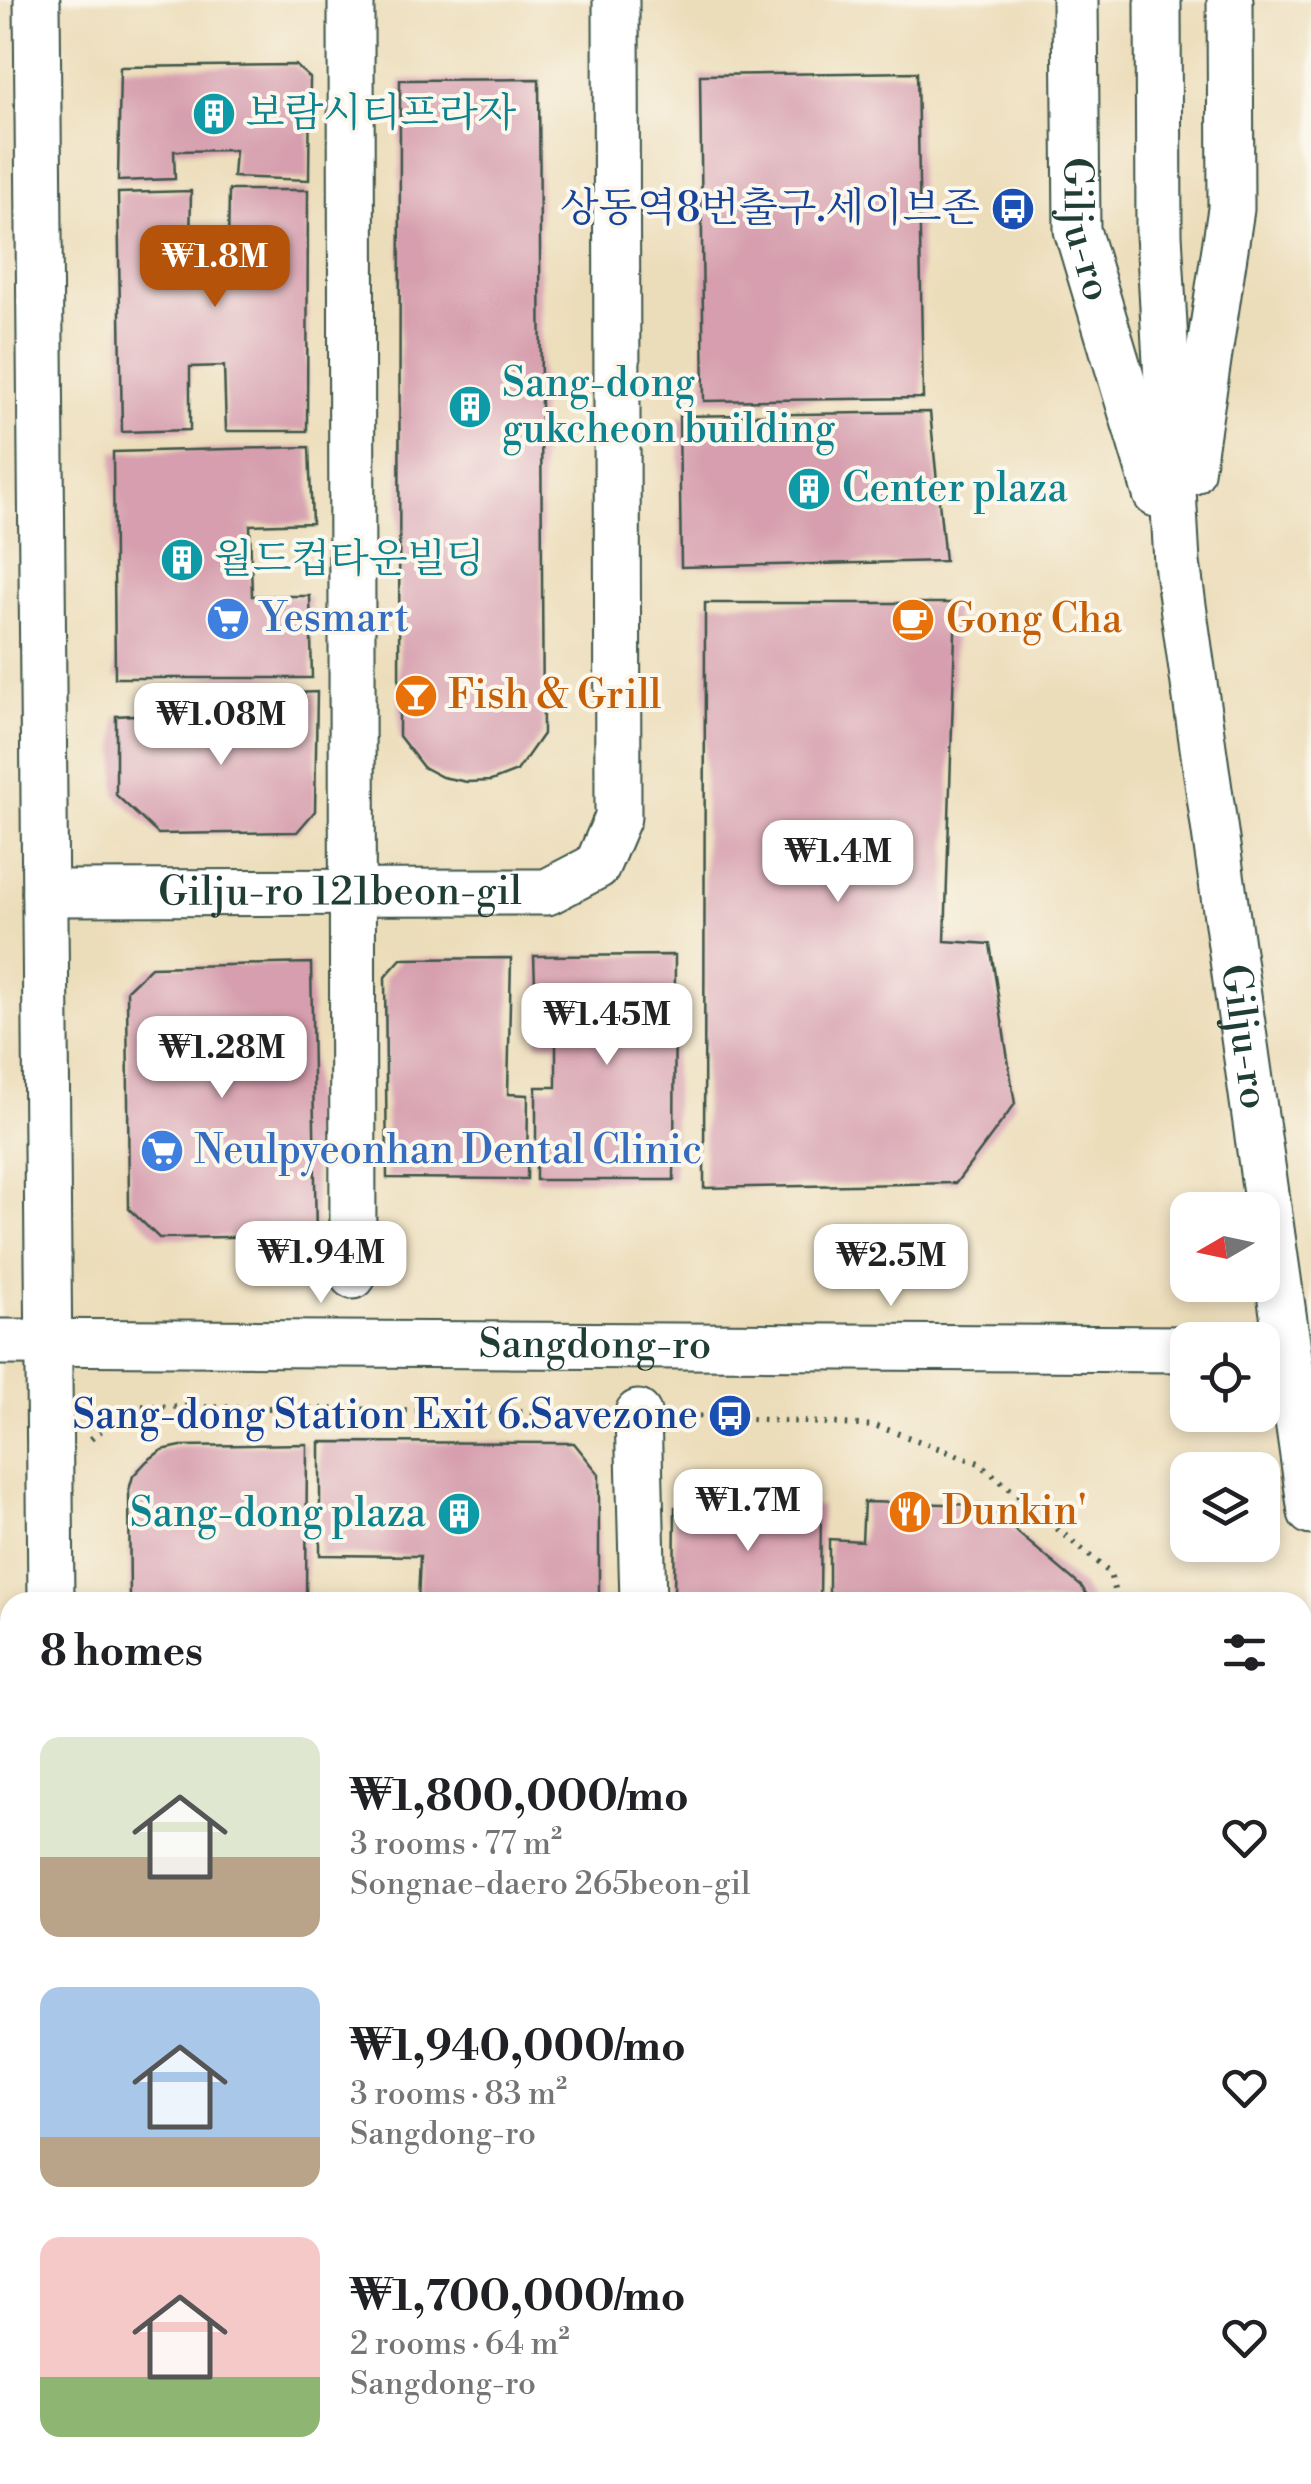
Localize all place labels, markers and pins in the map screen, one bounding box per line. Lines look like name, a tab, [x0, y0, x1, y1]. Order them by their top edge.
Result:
place label: 보람시티프라자	[246, 89, 517, 139]
building icon: 보람시티프라자	[191, 91, 237, 137]
place label: 상동역8번출구.세이브존	[560, 184, 980, 234]
bus stop icon: 상동역8번출구.세이브존	[990, 186, 1036, 232]
pin: ₩1.8M	[145, 225, 285, 310]
place label: Sang-dong gukcheon building	[502, 359, 836, 456]
building icon: Sang-dong gukcheon building	[447, 384, 493, 430]
place label: Center plaza	[842, 464, 1068, 514]
building icon: Center plaza	[786, 466, 832, 512]
place label: 월드컵타운빌딩	[214, 535, 484, 585]
building icon: 월드컵타운빌딩	[159, 537, 205, 583]
place label: Yesmart	[258, 594, 409, 644]
place label: Gong Cha	[946, 595, 1123, 646]
supermarket icon: Yesmart	[205, 596, 251, 642]
cafe icon: Gong Cha	[890, 597, 936, 643]
place label: Fish & Grill	[448, 671, 661, 721]
bar icon: Fish & Grill	[393, 673, 439, 719]
pin: ₩1.08M	[140, 683, 302, 768]
pin: ₩1.4M	[768, 820, 908, 905]
pin: ₩1.45M	[526, 983, 688, 1068]
pin: ₩1.28M	[141, 1016, 303, 1101]
place label: Neulpyeonhan Dental Clinic	[194, 1126, 702, 1177]
supermarket icon: Neulpyeonhan Dental Clinic	[139, 1128, 185, 1174]
pin: ₩1.94M	[240, 1221, 402, 1306]
pin: ₩2.5M	[821, 1224, 961, 1309]
place label: Sang-dong Station Exit 6.Savezone	[72, 1391, 698, 1442]
bus stop icon: Sang-dong Station Exit 6.Savezone	[707, 1393, 753, 1439]
pin: ₩1.7M	[678, 1469, 818, 1554]
place label: Dunkin'	[942, 1487, 1087, 1537]
place label: Sang-dong plaza	[130, 1489, 427, 1540]
restaurant icon: Dunkin'	[887, 1489, 933, 1535]
building icon: Sang-dong plaza	[436, 1491, 482, 1537]

